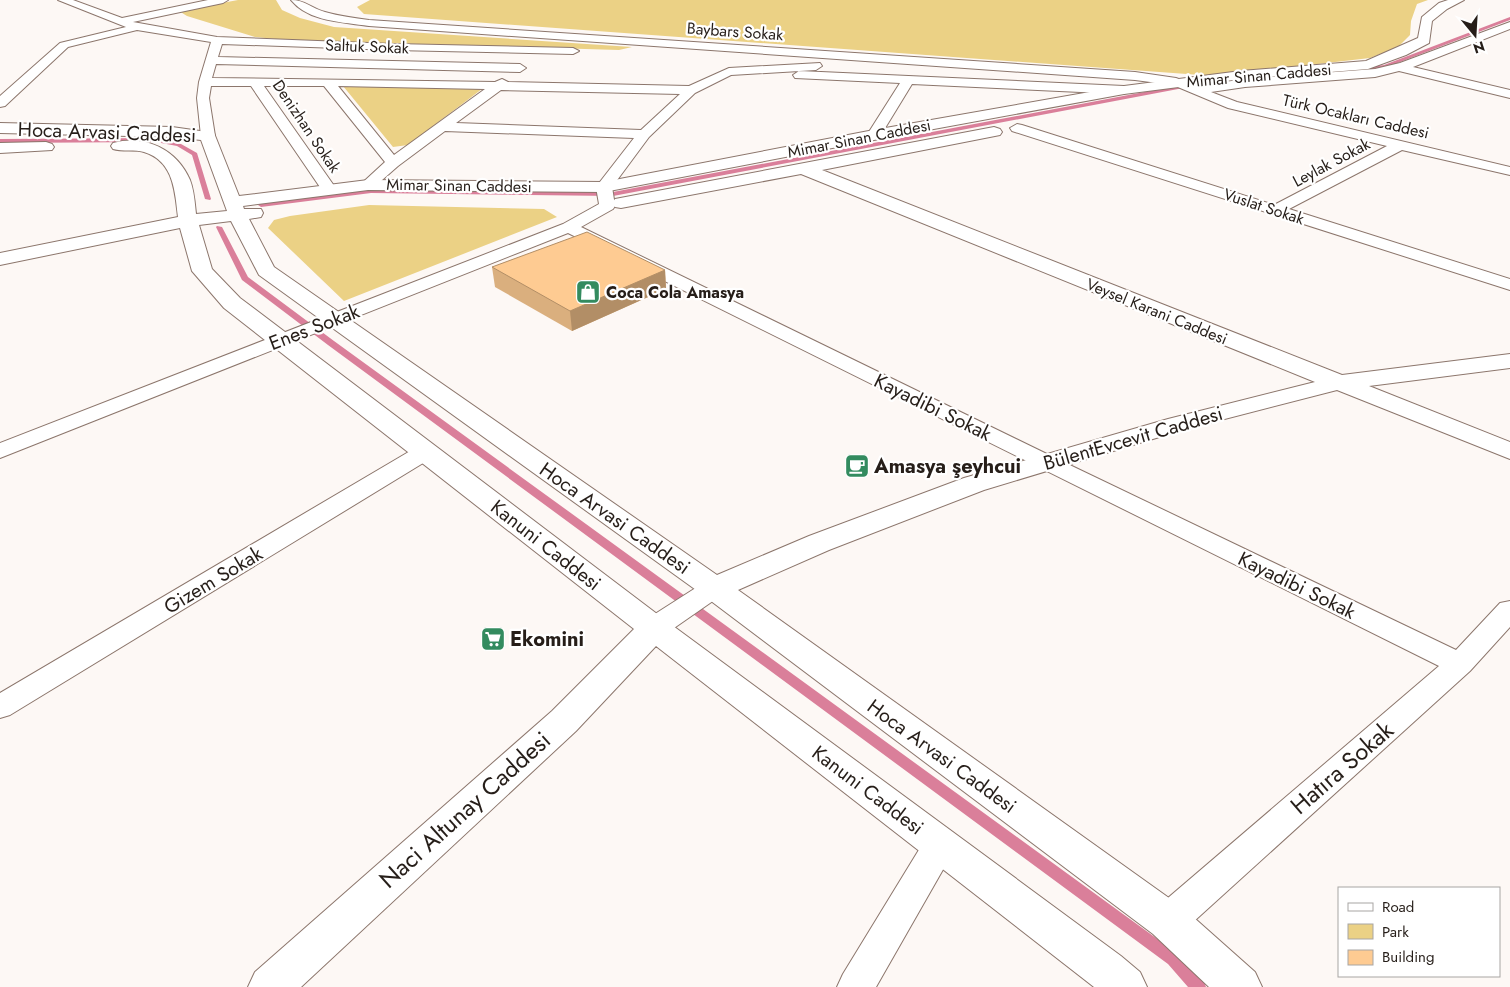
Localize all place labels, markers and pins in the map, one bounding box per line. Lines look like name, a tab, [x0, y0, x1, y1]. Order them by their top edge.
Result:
shop icon: Coca Cola Amasya	[575, 279, 601, 305]
place label: Coca Cola Amasya	[606, 281, 744, 304]
place label: Amasya şeyhcui	[873, 452, 1021, 481]
cafe icon: Amasya şeyhcui	[844, 453, 870, 479]
place label: Ekomini	[510, 625, 584, 654]
supermarket icon: Ekomini	[480, 626, 506, 652]

